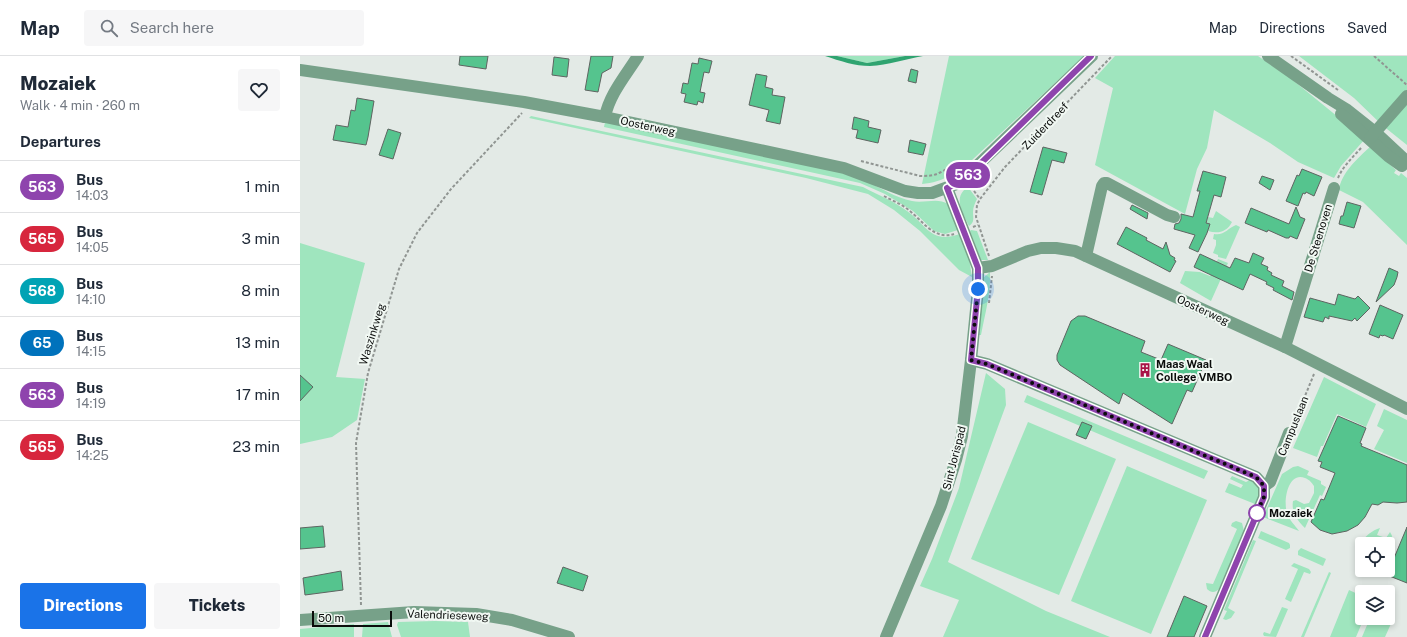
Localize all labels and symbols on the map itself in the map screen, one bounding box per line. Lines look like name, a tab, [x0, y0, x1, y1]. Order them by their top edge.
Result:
street label: Zuiderdreef	[1020, 100, 1071, 152]
street label: Oosterweg	[619, 114, 677, 138]
line badge: 563	[945, 162, 991, 188]
street label: De Steenoven	[1302, 202, 1334, 274]
your location	[968, 279, 988, 299]
street label: Oosterweg	[1175, 293, 1231, 327]
street label: Waszinkweg	[357, 302, 387, 366]
place label: Maas Waal College VMBO	[1156, 358, 1232, 383]
building icon: Maas Waal College VMBO	[1137, 362, 1153, 378]
street label: Campuslaan	[1276, 394, 1310, 458]
street label: Sint Jorispad	[940, 425, 968, 491]
marker: Mozaiek	[1248, 504, 1266, 522]
place label: Mozaiek	[1269, 507, 1313, 519]
street label: Valendrieseweg	[407, 608, 489, 622]
scale bar	[312, 609, 392, 628]

